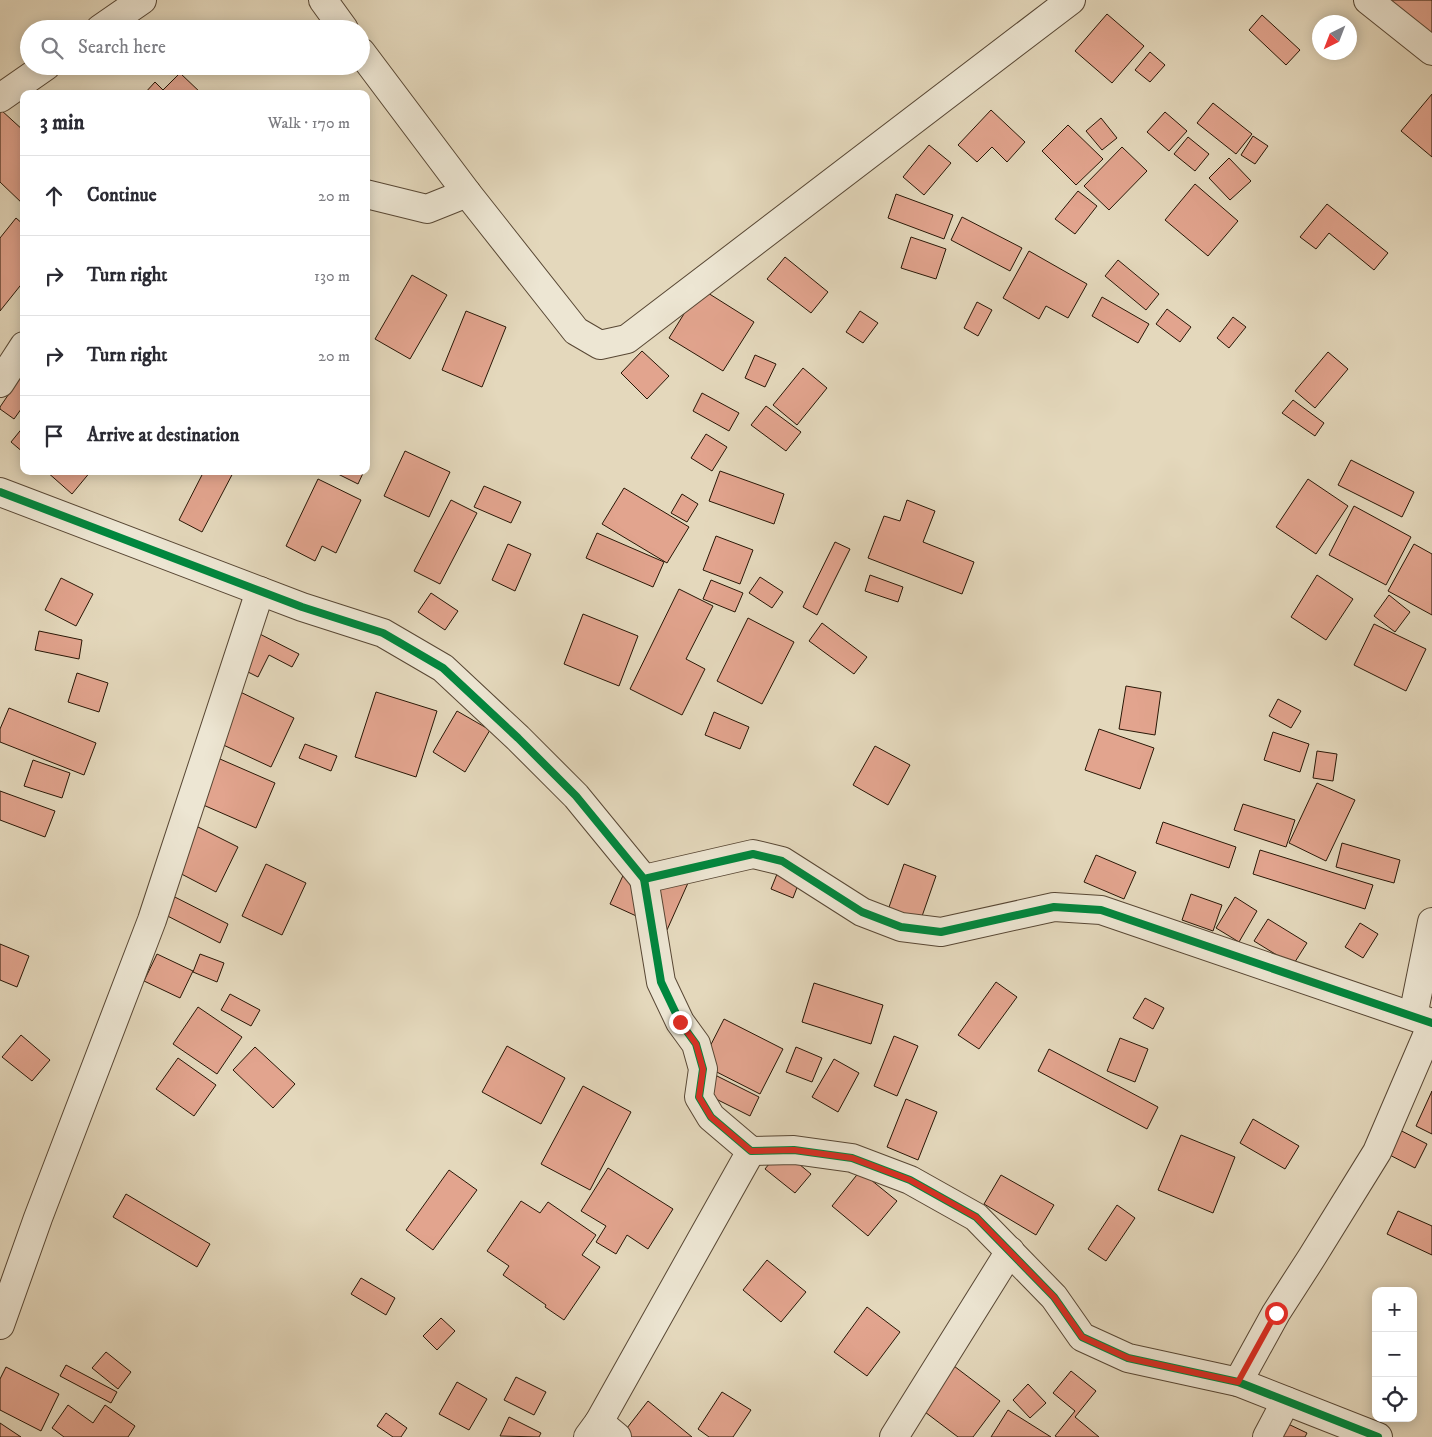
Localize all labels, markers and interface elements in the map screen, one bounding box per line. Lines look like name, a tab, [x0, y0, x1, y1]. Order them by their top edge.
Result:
north arrow	[1312, 15, 1357, 60]
search box	[20, 20, 370, 75]
icon: search	[38, 34, 66, 62]
text: Search here	[78, 36, 166, 59]
text: 3 min	[40, 110, 85, 136]
text: Walk · 170 m	[268, 113, 350, 133]
icon: ahead	[40, 182, 68, 210]
text: Continue	[87, 184, 157, 207]
text: 20 m	[318, 186, 350, 206]
icon: right	[40, 262, 68, 290]
text: Turn right	[87, 264, 167, 287]
text: 130 m	[314, 266, 350, 286]
icon: right	[40, 342, 68, 370]
text: Turn right	[87, 344, 167, 367]
text: 20 m	[318, 346, 350, 366]
icon: arrive	[40, 422, 68, 450]
text: Arrive at destination	[87, 424, 239, 447]
route end	[669, 1011, 692, 1034]
map controls	[1372, 1287, 1417, 1422]
button: +	[1372, 1287, 1417, 1332]
route start	[1265, 1302, 1288, 1325]
button: −	[1372, 1332, 1417, 1377]
button: locate	[1372, 1377, 1417, 1422]

